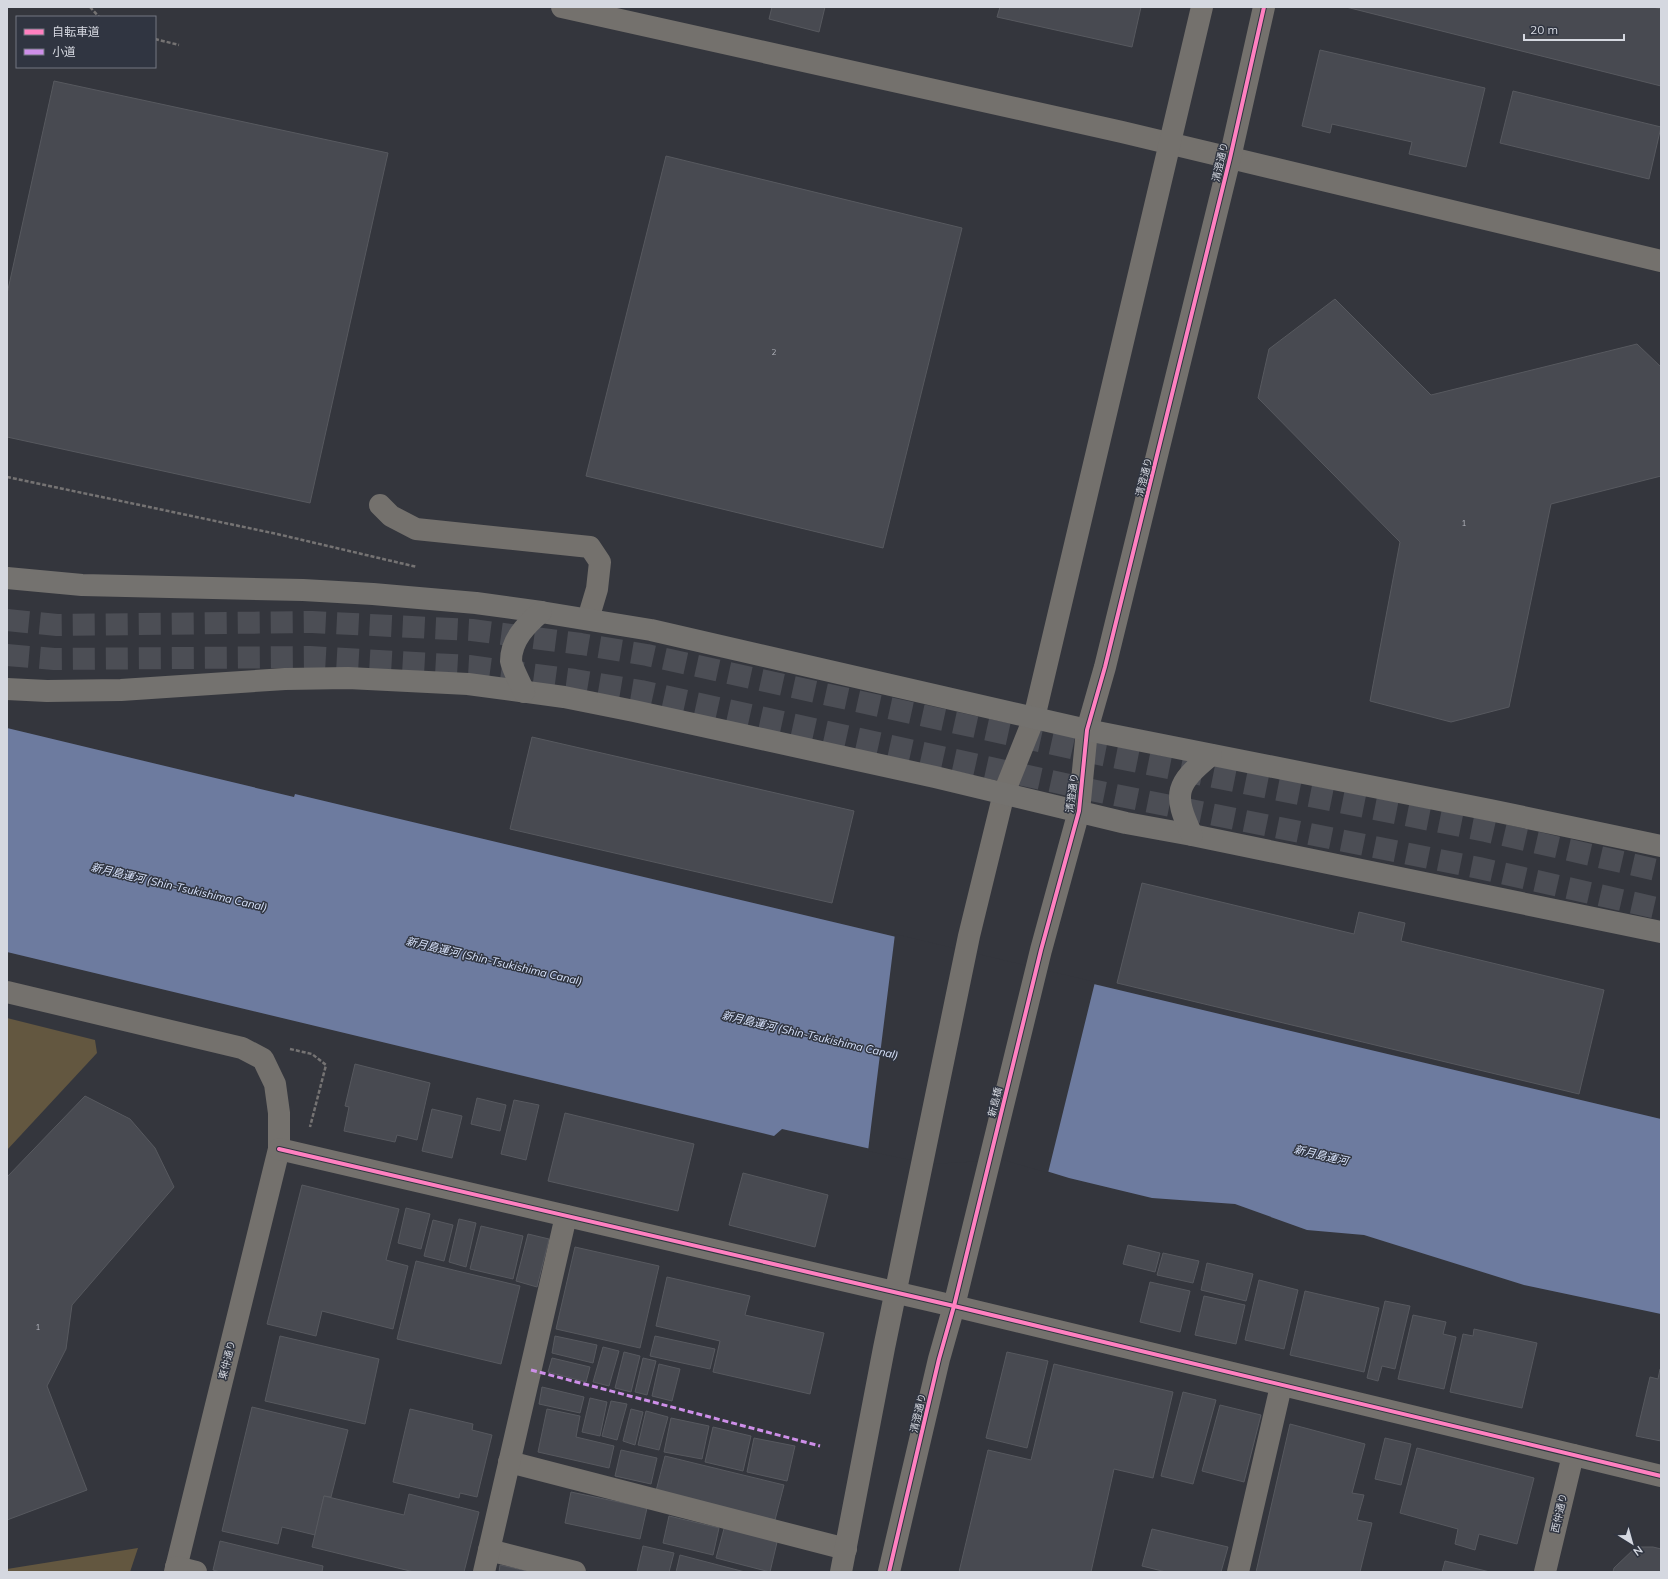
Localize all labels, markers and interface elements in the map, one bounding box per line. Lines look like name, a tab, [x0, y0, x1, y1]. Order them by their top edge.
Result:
legend	[16, 16, 156, 68]
scale bar	[1524, 16, 1624, 42]
text: 20 m	[1530, 22, 1558, 37]
text: 自転車道	[52, 24, 100, 39]
text: 小道	[52, 44, 76, 59]
street label: 清澄通り	[1209, 141, 1231, 183]
house number: 2	[772, 347, 777, 357]
street label: 清澄通り	[1133, 456, 1155, 498]
house number: 1	[1462, 518, 1467, 528]
street label: 清澄通り	[1063, 772, 1081, 814]
water label: 新月島運河 (Shin-Tsukishima Canal)	[89, 860, 269, 914]
water label: 新月島運河 (Shin-Tsukishima Canal)	[404, 934, 584, 988]
water label: 新月島運河 (Shin-Tsukishima Canal)	[720, 1008, 900, 1062]
street label: 新島橋	[985, 1086, 1005, 1118]
water label: 新月島運河	[1293, 1142, 1351, 1168]
house number: 1	[36, 1322, 41, 1332]
street label: 東仲通り	[216, 1339, 238, 1381]
street label: 清澄通り	[907, 1392, 929, 1434]
street label: 西仲通り	[1548, 1492, 1570, 1534]
north arrow	[1612, 1523, 1652, 1563]
text: N	[1630, 1543, 1646, 1559]

